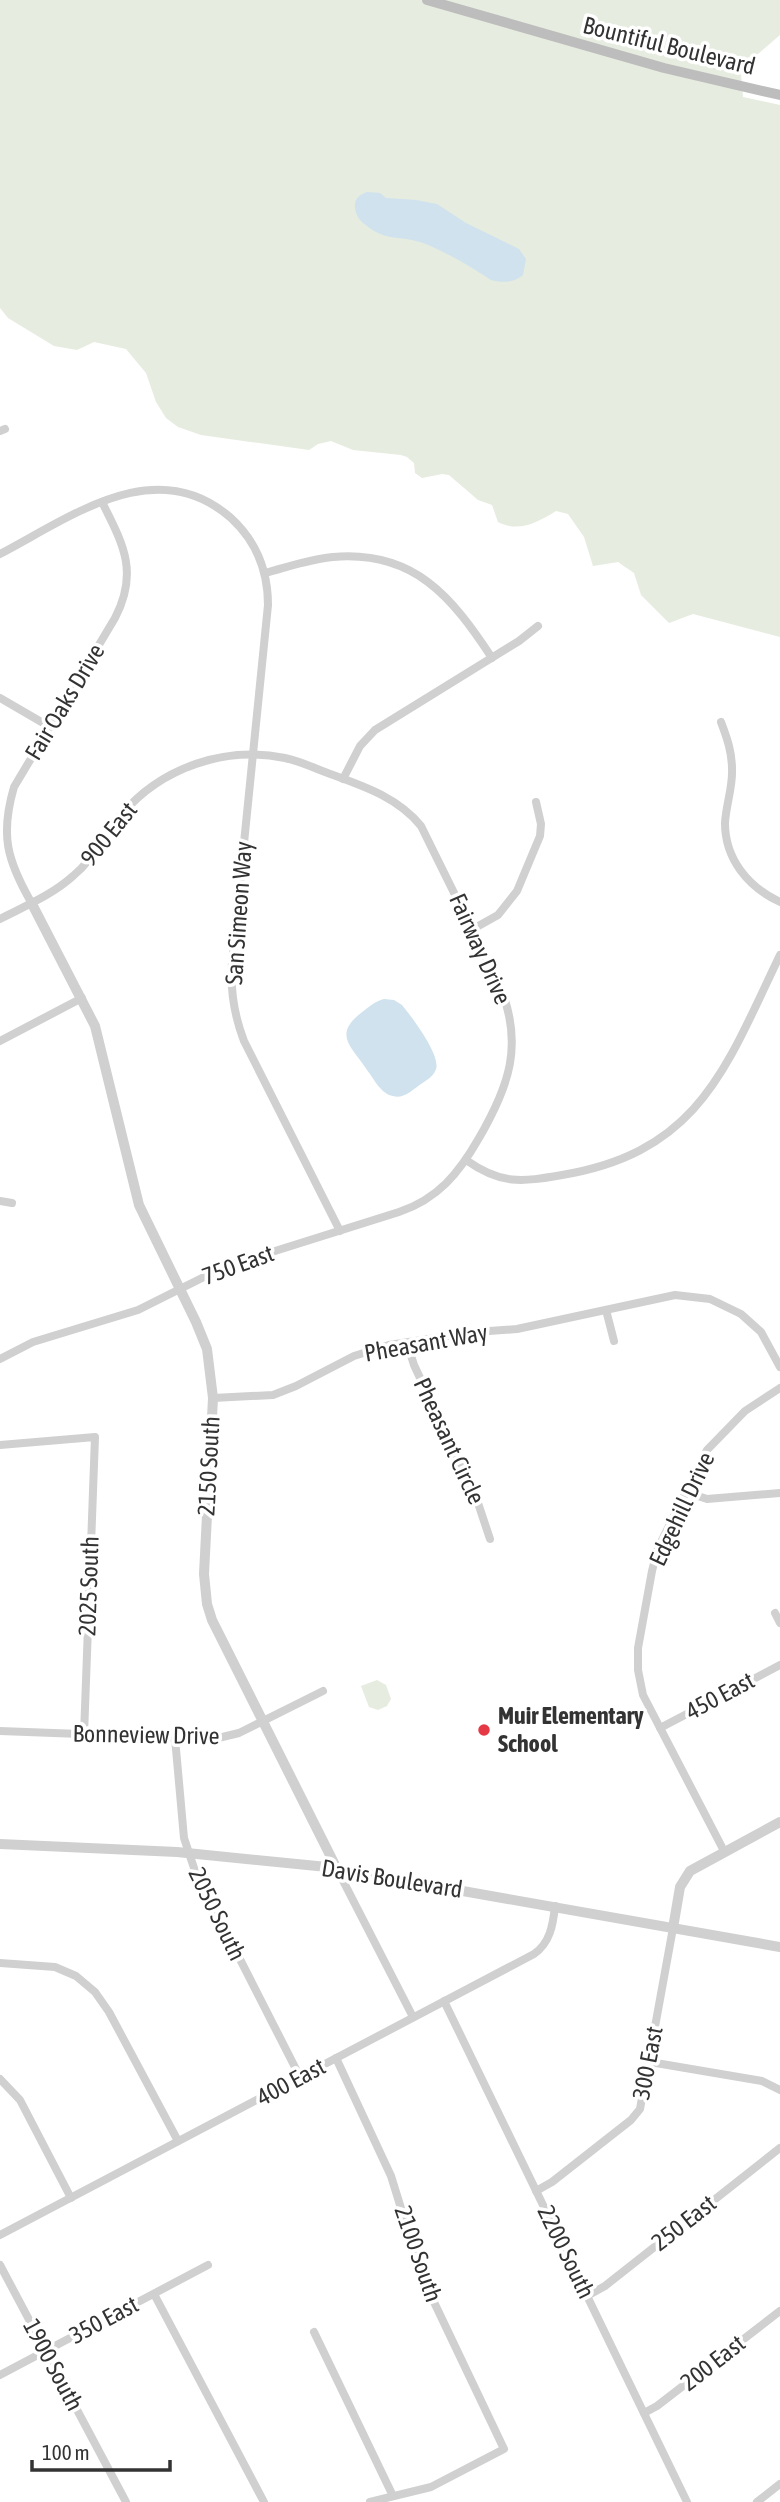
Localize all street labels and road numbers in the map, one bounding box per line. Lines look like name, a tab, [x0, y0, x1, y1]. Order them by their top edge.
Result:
street label: Bountiful Boulevard	[580, 11, 758, 80]
street label: Fair Oaks Drive	[19, 639, 110, 765]
street label: 900 East	[75, 796, 142, 871]
street label: San Simeon Way	[220, 840, 257, 986]
street label: Fairway Drive	[444, 889, 517, 1008]
street label: 750 East	[198, 1239, 277, 1290]
street label: Pheasant Way	[362, 1318, 490, 1367]
street label: Pheasant Circle	[408, 1373, 490, 1508]
street label: 2150 South	[192, 1415, 225, 1517]
street label: Edgehill Drive	[644, 1448, 720, 1570]
street label: 2025 South	[73, 1536, 104, 1636]
street label: 450 East	[681, 1666, 759, 1725]
street label: Bonneview Drive	[72, 1720, 220, 1749]
street label: Davis Boulevard	[320, 1854, 464, 1903]
street label: 2050 South	[183, 1863, 251, 1965]
street label: 300 East	[627, 2024, 668, 2102]
street label: 400 East	[252, 2052, 330, 2111]
street label: 250 East	[646, 2189, 721, 2256]
street label: 2200 South	[532, 2201, 600, 2303]
street label: 2100 South	[389, 2202, 448, 2305]
street label: 350 East	[65, 2290, 143, 2349]
street label: 1900 South	[18, 2314, 89, 2415]
street label: 200 East	[675, 2329, 750, 2396]

